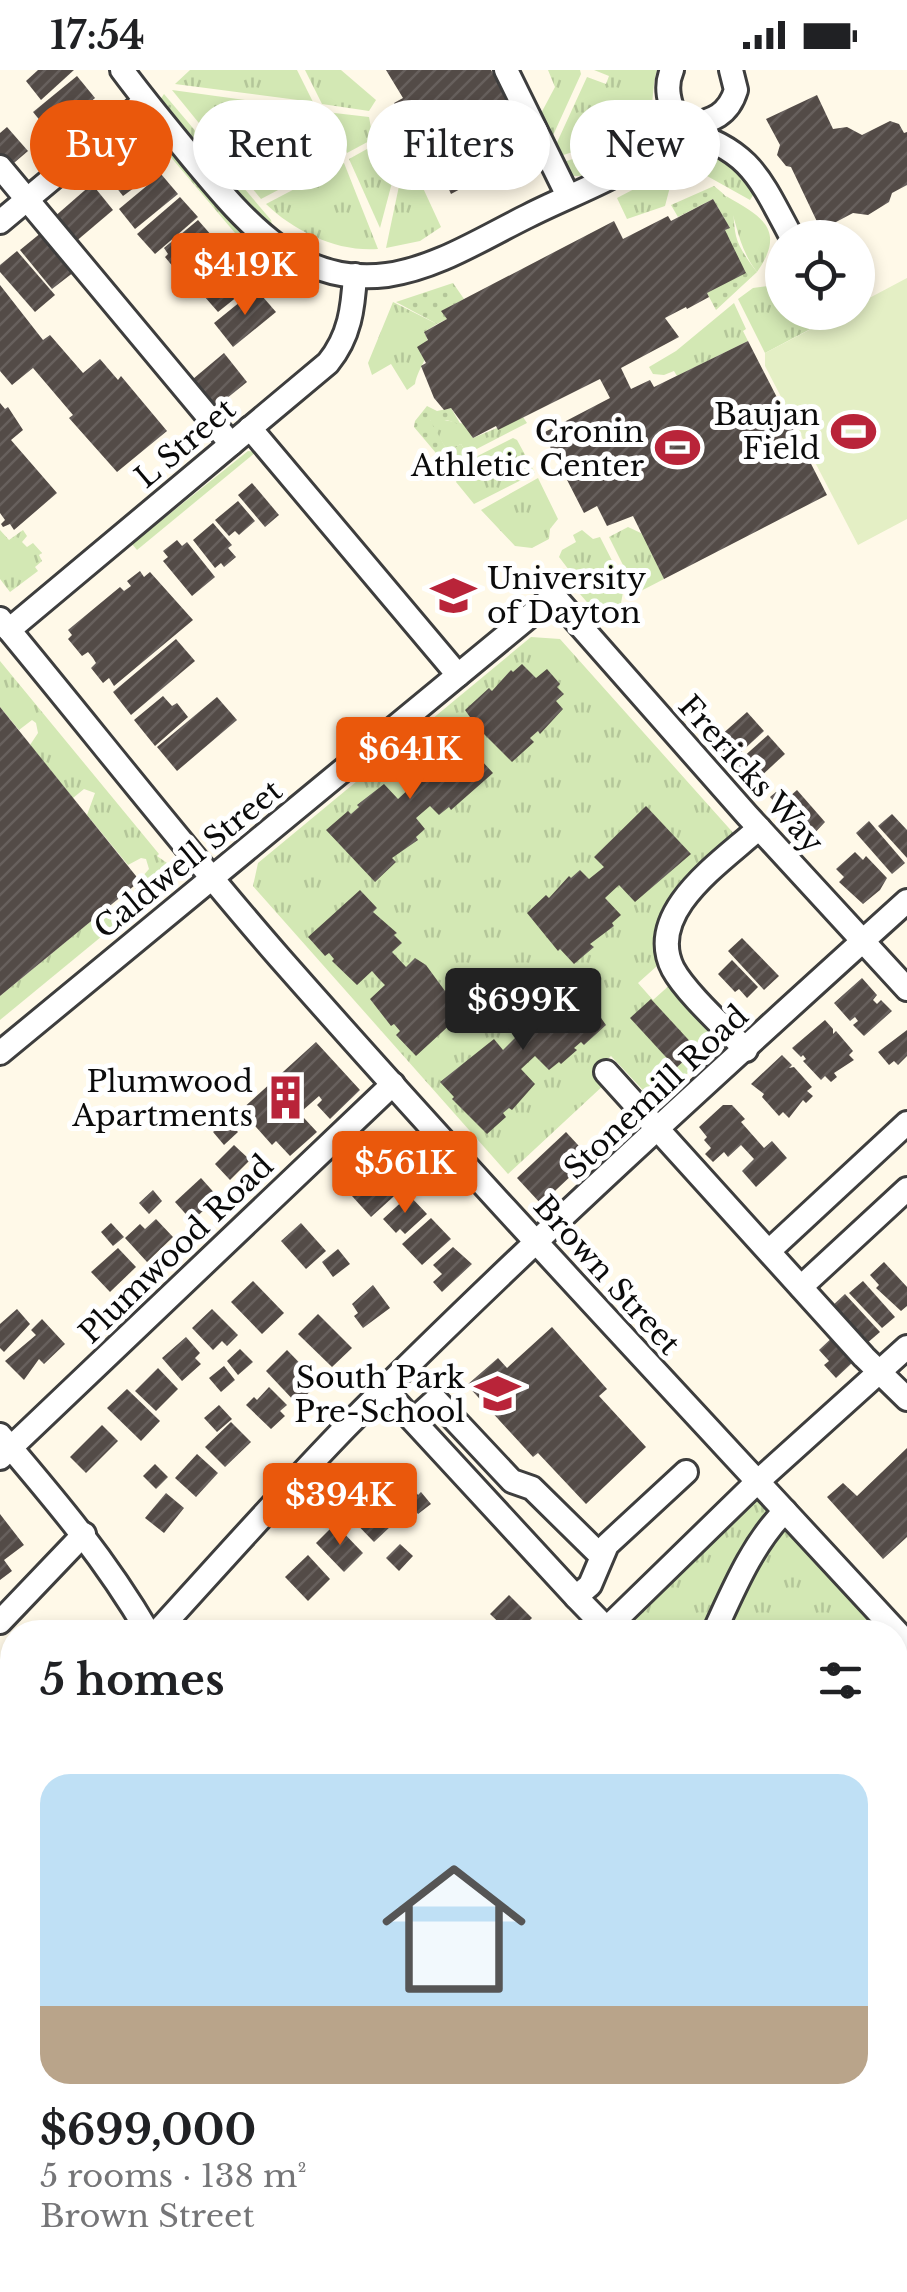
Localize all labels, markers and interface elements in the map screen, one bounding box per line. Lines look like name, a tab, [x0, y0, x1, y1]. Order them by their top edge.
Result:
text: 17:54	[50, 12, 145, 59]
chip: Buy	[30, 100, 173, 190]
chip: Rent	[193, 100, 347, 190]
chip: Filters	[367, 100, 550, 190]
chip: New	[570, 100, 720, 190]
map controls	[765, 220, 875, 330]
button: locate	[765, 220, 875, 330]
pin: $419K	[175, 233, 315, 318]
text: $419K	[193, 245, 297, 285]
street label: L Street	[127, 390, 243, 496]
place label: Baujan Field	[714, 396, 820, 467]
sports icon: Baujan Field	[829, 407, 877, 455]
place label: Cronin Athletic Center	[410, 413, 645, 484]
sports icon: Cronin Athletic Center	[653, 424, 701, 472]
place label: University of Dayton	[487, 560, 646, 631]
school or university icon: University of Dayton	[430, 571, 478, 619]
street label: Frericks Way	[671, 688, 831, 860]
pin: $641K	[340, 717, 480, 802]
text: $641K	[358, 729, 462, 769]
street label: Caldwell Street	[87, 771, 290, 946]
pin: $699K	[453, 968, 593, 1053]
text: $699K	[467, 980, 579, 1020]
street label: Stonemill Road	[556, 997, 756, 1187]
place label: Plumwood Apartments	[71, 1063, 253, 1134]
building icon: Plumwood Apartments	[262, 1074, 310, 1122]
pin: $561K	[335, 1131, 475, 1216]
text: $561K	[354, 1143, 456, 1183]
street label: Plumwood Road	[71, 1147, 281, 1351]
street label: Brown Street	[526, 1188, 688, 1363]
place label: South Park Pre-School	[294, 1359, 466, 1430]
school or university icon: South Park Pre-School	[474, 1370, 522, 1418]
pin: $394K	[270, 1463, 410, 1548]
text: $394K	[285, 1475, 395, 1515]
icon: filters	[813, 1653, 868, 1708]
text: 5 homes	[40, 1654, 224, 1706]
icon: home	[364, 1839, 544, 2019]
text: $699,000	[40, 2104, 256, 2156]
text: 5 rooms · 138 m²	[40, 2156, 307, 2196]
text: Brown Street	[40, 2196, 255, 2236]

